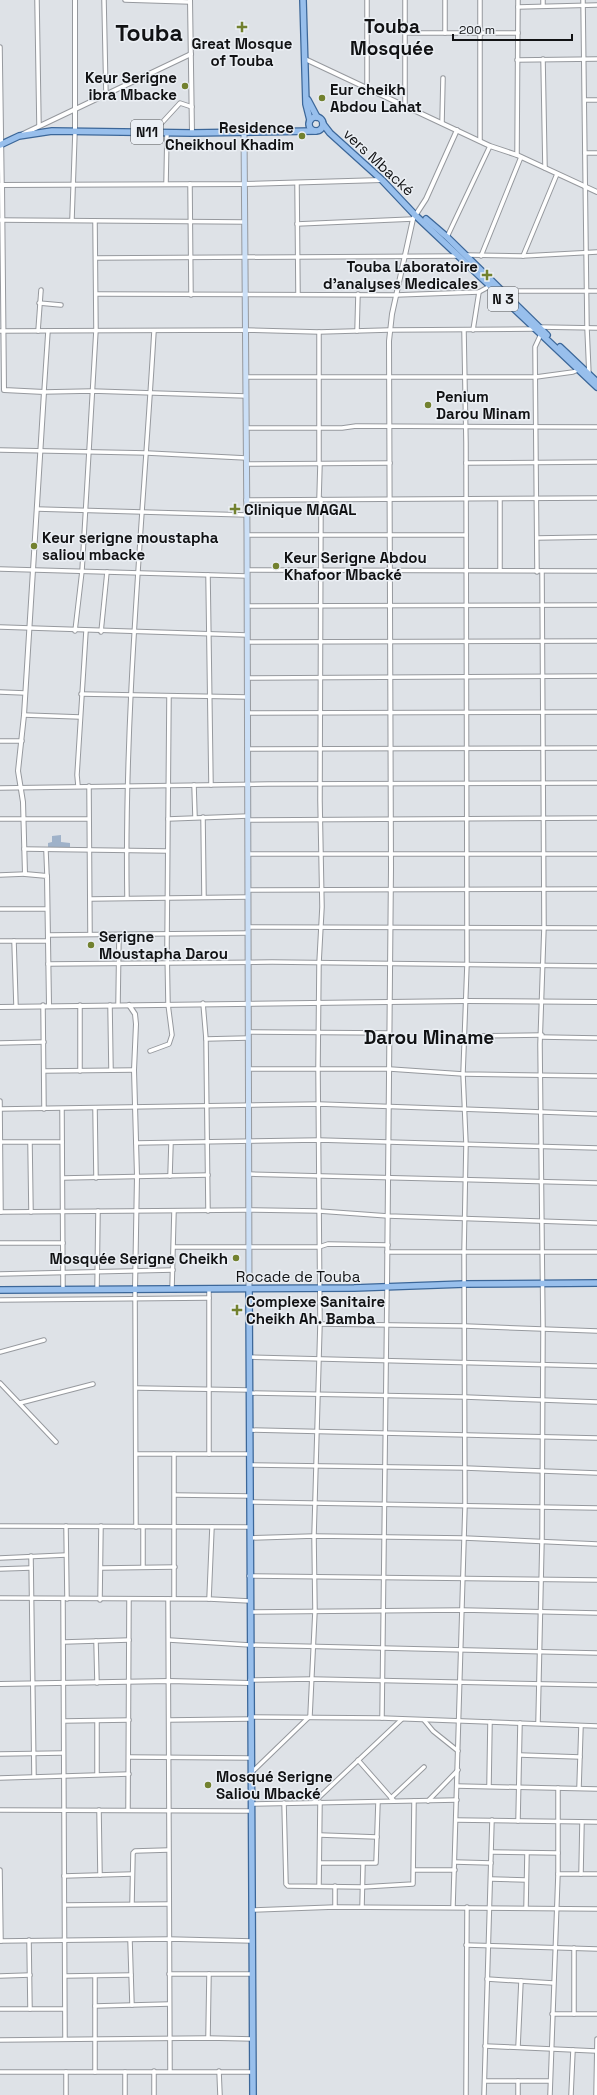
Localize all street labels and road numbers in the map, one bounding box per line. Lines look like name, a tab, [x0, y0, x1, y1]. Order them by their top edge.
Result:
road number: N11	[131, 120, 163, 144]
street label: vers Mbacké	[339, 124, 419, 200]
road number: N 3	[488, 287, 518, 311]
street label: Rocade de Touba	[236, 1267, 361, 1286]

